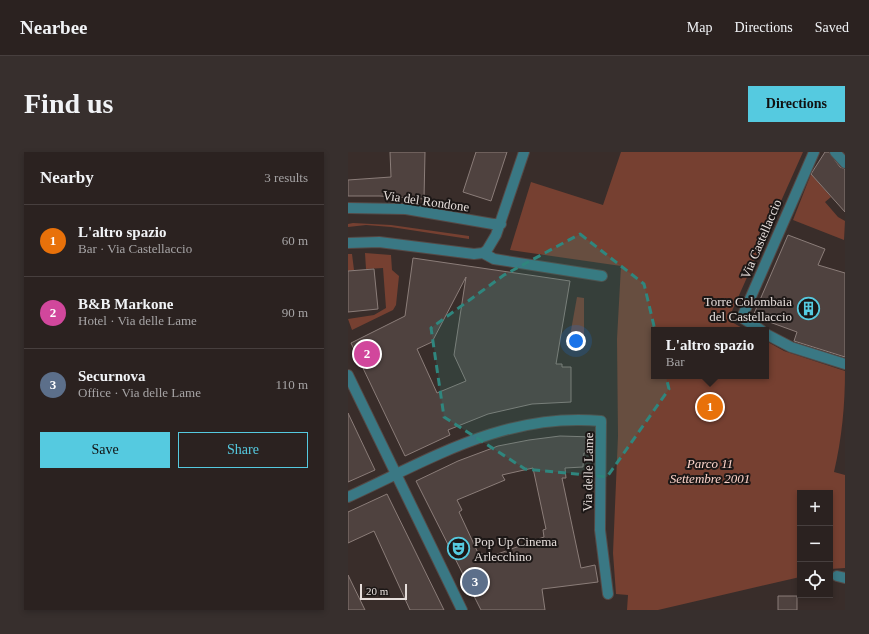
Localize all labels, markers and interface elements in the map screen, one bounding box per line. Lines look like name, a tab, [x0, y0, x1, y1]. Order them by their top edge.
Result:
text: Nearbee	[20, 17, 88, 38]
text: Map	[687, 20, 712, 35]
text: Directions	[734, 20, 793, 35]
text: Saved	[815, 20, 849, 35]
button: Directions	[748, 86, 845, 122]
text: Find us	[24, 88, 114, 119]
text: Nearby	[40, 168, 94, 187]
text: 3 results	[264, 170, 308, 185]
street label: Via del Rondone	[382, 187, 471, 215]
street label: Via Castellaccio	[738, 197, 784, 281]
text: L'altro spazio	[78, 224, 166, 240]
text: 1	[50, 233, 56, 248]
text: 60 m	[282, 233, 308, 248]
text: Bar · Via Castellaccio	[78, 241, 192, 256]
place label: Torre Colombaia del Castellaccio	[704, 294, 792, 324]
building icon: Torre Colombaia del Castellaccio	[795, 295, 821, 321]
text: B&B Markone	[78, 296, 173, 312]
text: 2	[50, 305, 56, 320]
text: 90 m	[282, 305, 308, 320]
text: Hotel · Via delle Lame	[78, 313, 197, 328]
popup	[651, 327, 769, 379]
your location	[566, 331, 586, 351]
text: L'altro spazio	[666, 337, 754, 353]
pin: 2	[354, 339, 380, 369]
text: Bar	[666, 354, 685, 369]
text: Securnova	[78, 368, 146, 384]
text: 3	[50, 377, 56, 392]
text: 110 m	[276, 377, 308, 392]
text: Office · Via delle Lame	[78, 385, 201, 400]
pin: 1	[697, 392, 723, 422]
button: Save	[40, 432, 170, 468]
button: Share	[178, 432, 308, 468]
street label: Via delle Lame	[580, 432, 596, 512]
park label: Parco 11 Settembre 2001	[670, 456, 750, 486]
map controls	[797, 490, 833, 598]
button: +	[797, 490, 833, 526]
button: −	[797, 526, 833, 562]
place label: Pop Up Cinema Arlecchino	[474, 534, 557, 564]
theatre icon: Pop Up Cinema Arlecchino	[446, 535, 472, 561]
button: locate	[797, 562, 833, 598]
pin: 3	[462, 567, 488, 597]
scale bar	[360, 582, 407, 601]
text: 20 m	[366, 585, 388, 597]

